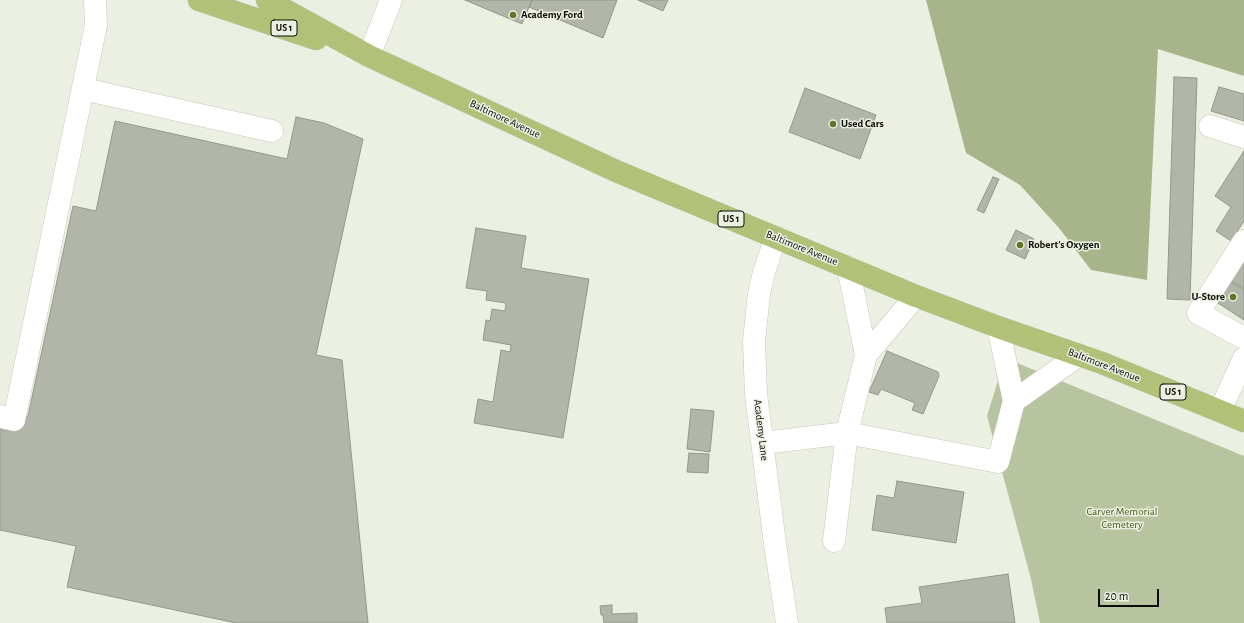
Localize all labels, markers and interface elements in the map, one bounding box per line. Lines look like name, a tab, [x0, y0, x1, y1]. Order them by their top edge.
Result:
place label: Academy Ford	[521, 8, 583, 22]
marker: Academy Ford	[508, 10, 518, 20]
road number: US 1	[271, 20, 297, 36]
street label: Baltimore Avenue	[468, 97, 542, 141]
place label: Used Cars	[841, 117, 884, 131]
marker: Used Cars	[828, 119, 838, 129]
road number: US 1	[718, 211, 744, 227]
street label: Baltimore Avenue	[764, 228, 840, 268]
place label: Robert's Oxygen	[1028, 238, 1100, 252]
marker: Robert's Oxygen	[1015, 240, 1025, 250]
place label: U-Store	[1191, 290, 1225, 304]
marker: U-Store	[1228, 292, 1238, 302]
street label: Baltimore Avenue	[1066, 345, 1142, 385]
road number: US 1	[1160, 384, 1186, 400]
street label: Academy Lane	[751, 399, 771, 461]
park label: Carver Memorial Cemetery	[1087, 505, 1157, 531]
scale bar	[1100, 581, 1161, 607]
text: 20 m	[1105, 590, 1128, 602]

